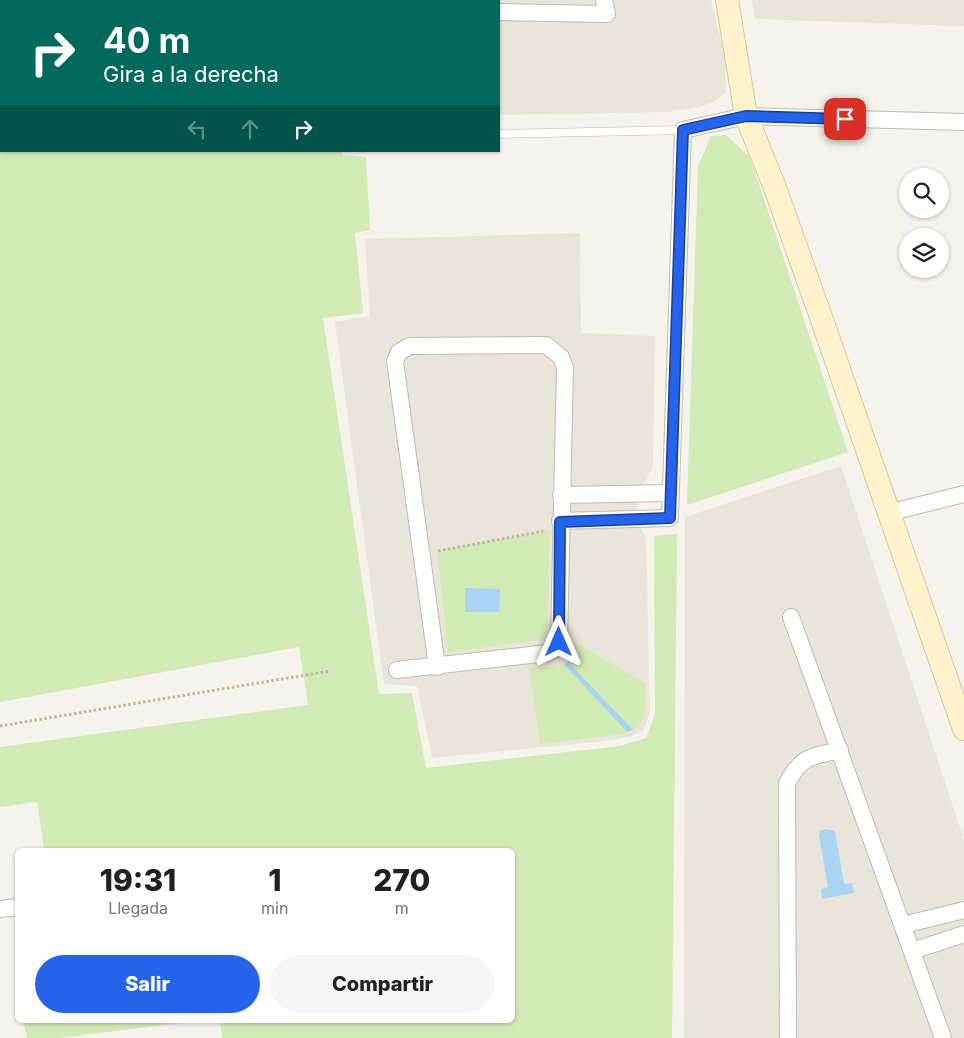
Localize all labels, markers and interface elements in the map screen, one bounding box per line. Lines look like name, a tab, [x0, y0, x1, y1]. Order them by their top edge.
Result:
text: 40 m	[103, 19, 191, 61]
icon: right	[20, 20, 85, 85]
text: Gira a la derecha	[103, 61, 279, 87]
pin	[824, 98, 866, 140]
icon: arrive	[831, 105, 859, 133]
icon: left	[183, 115, 211, 143]
icon: ahead	[236, 115, 264, 143]
icon: right	[289, 115, 317, 143]
map controls	[899, 168, 949, 278]
button: search	[899, 168, 949, 218]
button: layers	[899, 228, 949, 278]
position arrow	[532, 615, 584, 667]
text: 19:31	[100, 862, 176, 898]
text: 1	[268, 862, 281, 898]
text: 270	[373, 862, 430, 898]
text: Llegada	[108, 898, 168, 918]
text: min	[261, 898, 288, 918]
text: m	[395, 898, 409, 918]
button: Salir	[35, 955, 260, 1013]
button: Compartir	[270, 955, 495, 1013]

